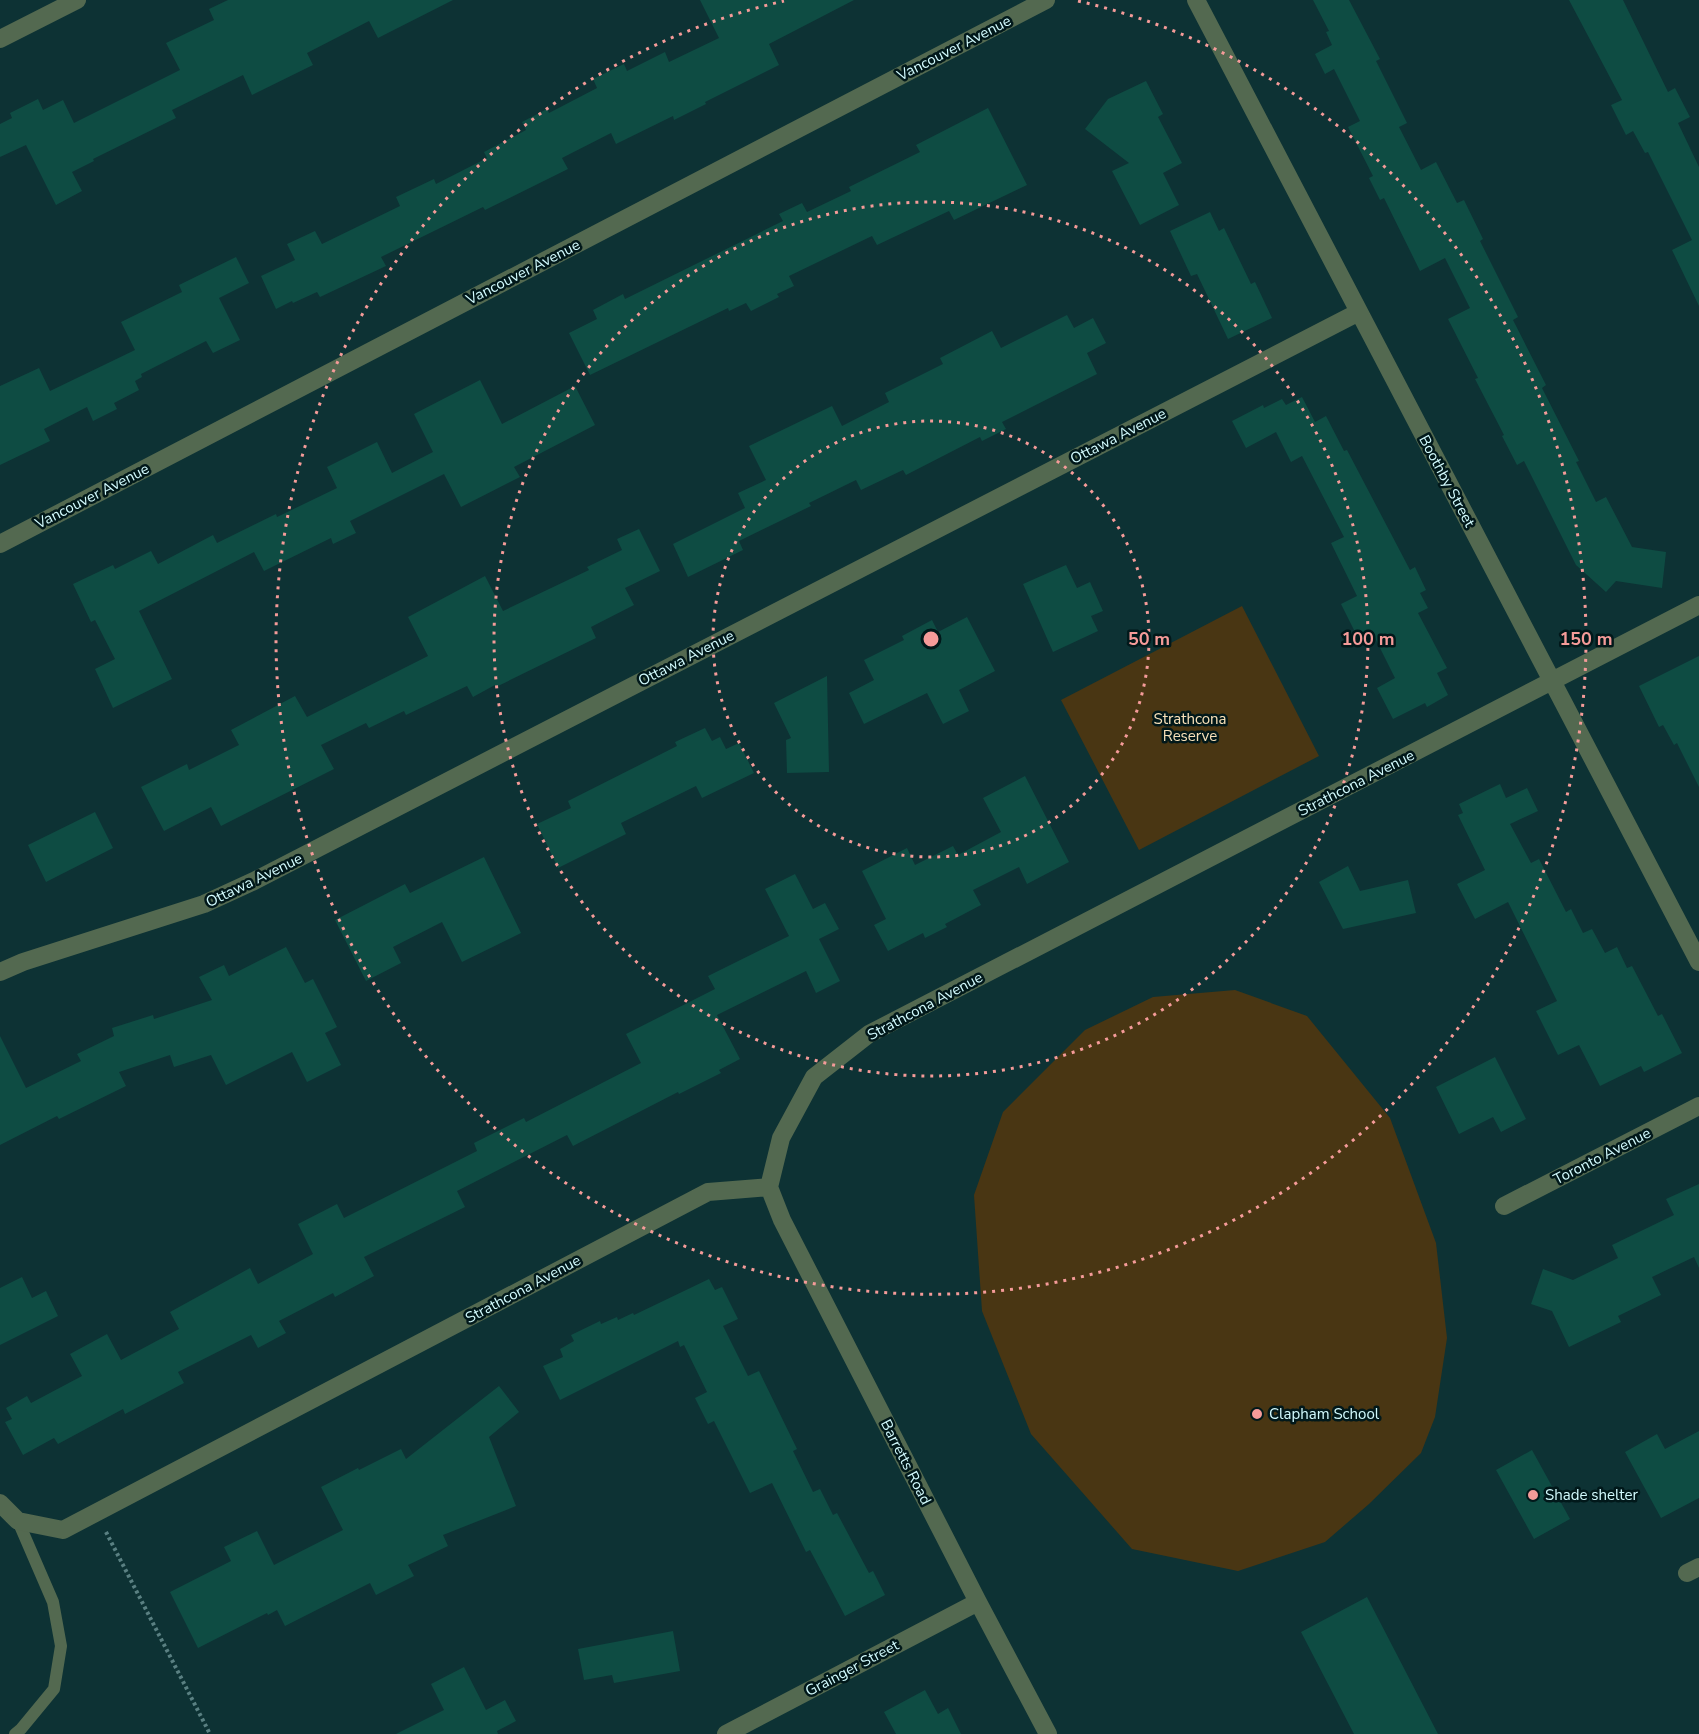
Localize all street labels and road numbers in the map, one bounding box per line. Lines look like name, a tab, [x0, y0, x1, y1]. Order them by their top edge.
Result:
street label: Vancouver Avenue	[893, 11, 1014, 86]
street label: Vancouver Avenue	[462, 235, 583, 310]
street label: Ottawa Avenue	[1067, 403, 1169, 469]
street label: Boothby Street	[1414, 431, 1480, 531]
street label: Vancouver Avenue	[31, 459, 152, 534]
street label: Ottawa Avenue	[635, 625, 737, 691]
street label: Strathcona Avenue	[1294, 745, 1418, 821]
street label: Ottawa Avenue	[202, 848, 306, 912]
street label: Strathcona Avenue	[864, 967, 986, 1045]
street label: Toronto Avenue	[1550, 1123, 1654, 1189]
street label: Strathcona Avenue	[462, 1250, 584, 1328]
street label: Barretts Road	[876, 1416, 936, 1508]
street label: Grainger Street	[802, 1635, 903, 1701]

